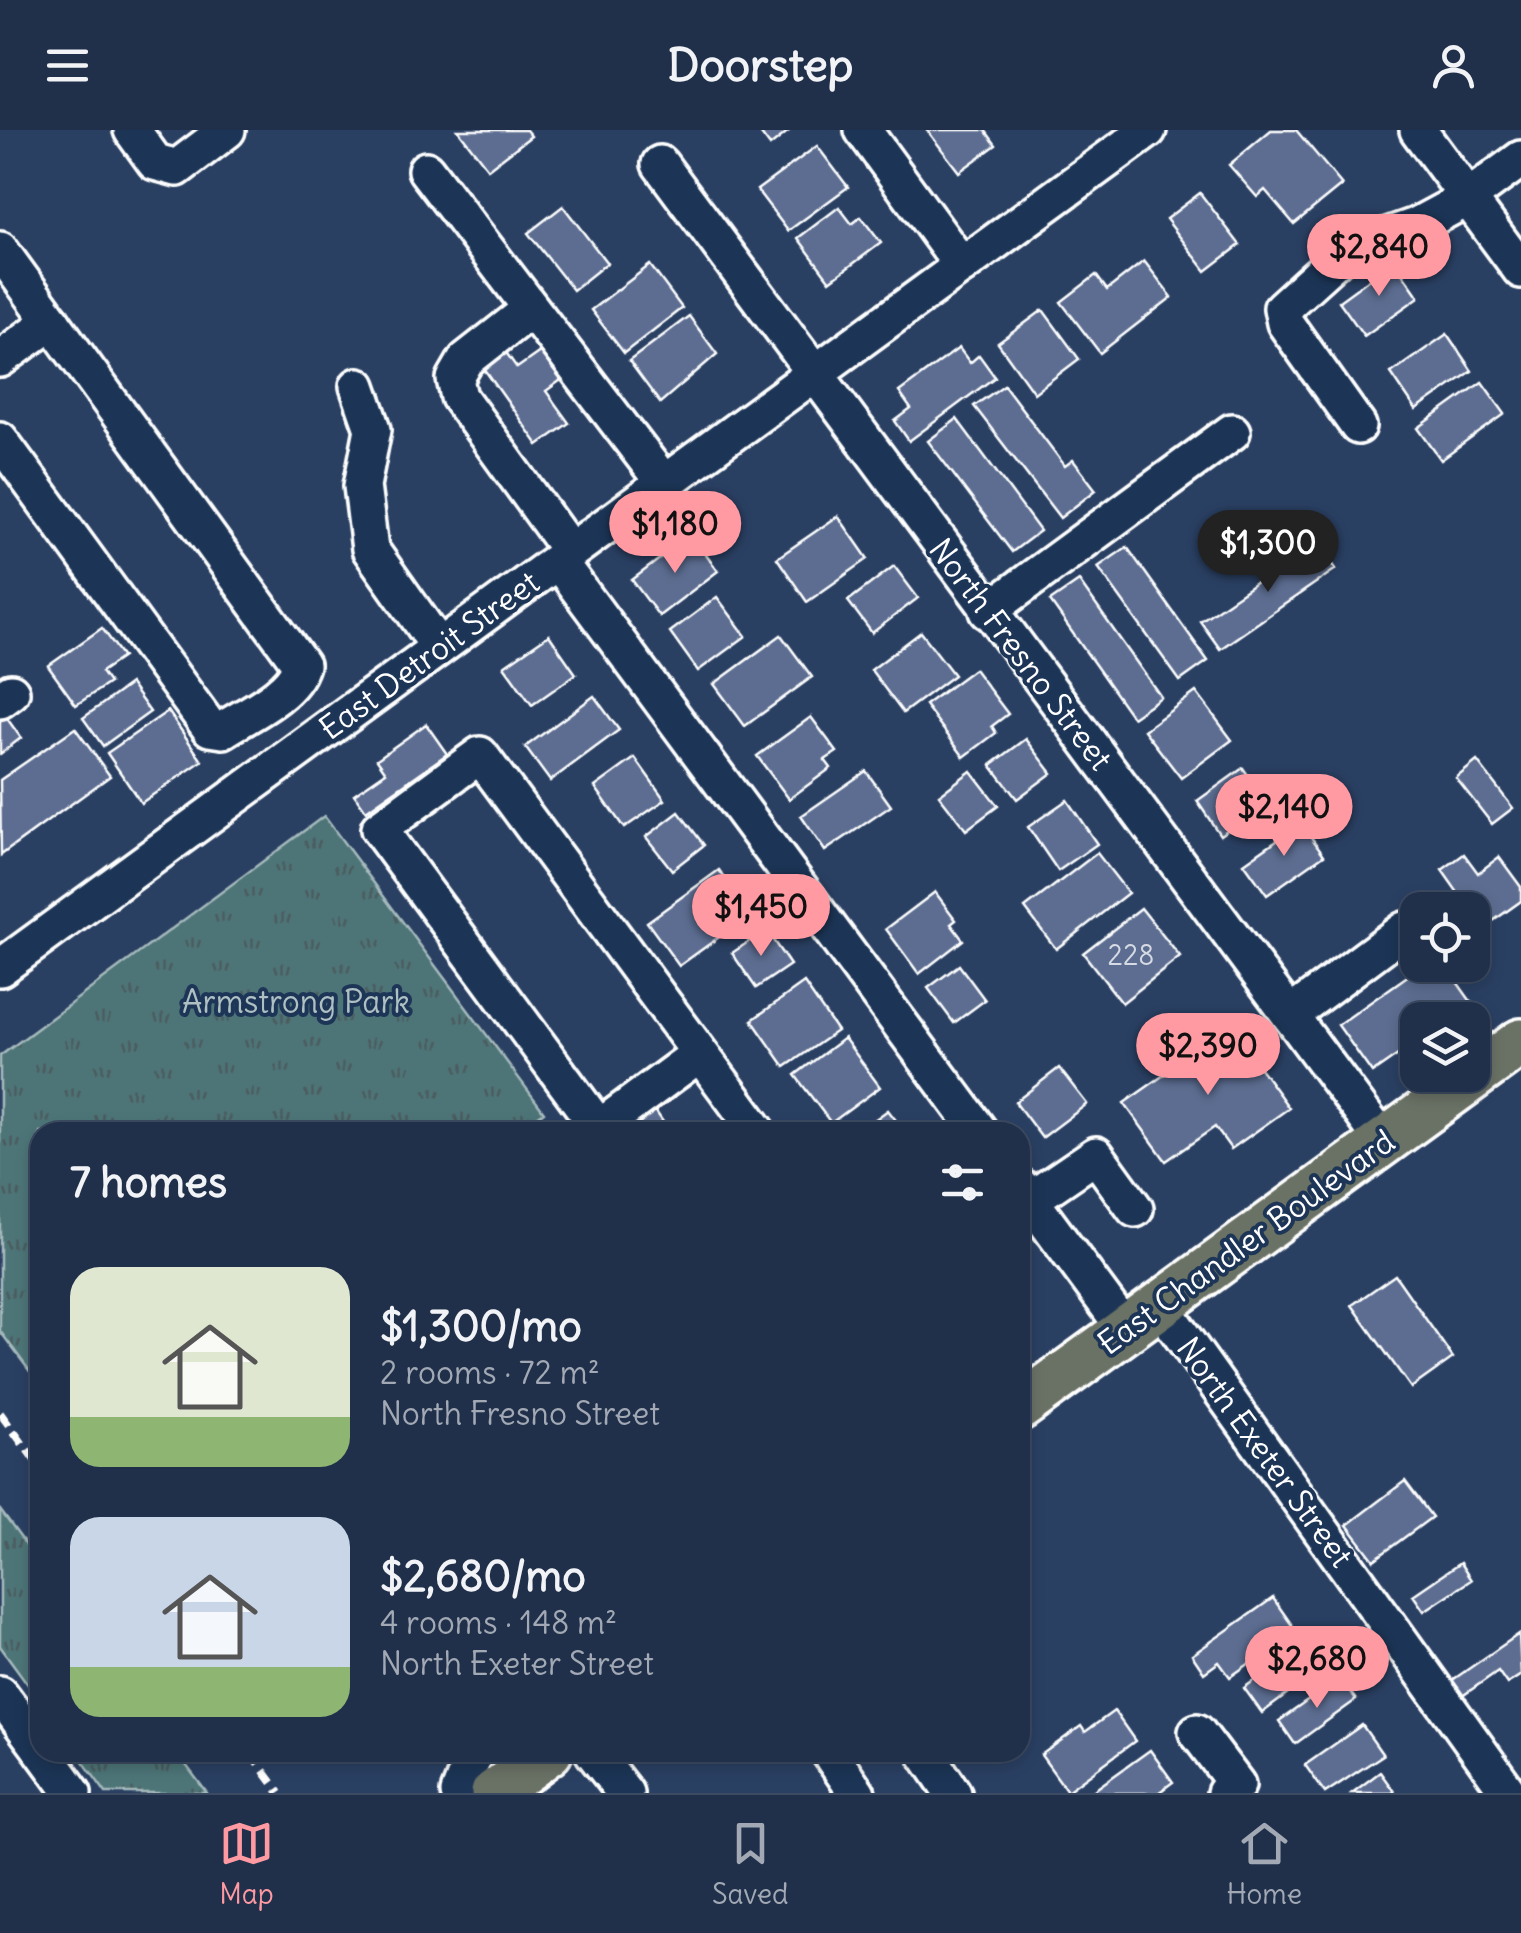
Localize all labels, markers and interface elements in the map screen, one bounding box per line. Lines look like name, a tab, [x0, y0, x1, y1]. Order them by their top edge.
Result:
text: Doorstep	[668, 37, 853, 93]
icon: menu	[40, 38, 95, 93]
icon: person	[1426, 38, 1481, 93]
pin: $2,840	[1298, 214, 1460, 299]
text: $2,840	[1329, 226, 1429, 267]
pin: $1,180	[594, 491, 756, 576]
text: $1,180	[631, 503, 719, 544]
pin: $1,300	[1187, 510, 1349, 595]
text: $1,300	[1220, 522, 1316, 563]
street label: North Fresno Street	[920, 530, 1122, 778]
street label: East Detroit Street	[311, 561, 547, 749]
pin: $2,140	[1203, 774, 1365, 859]
text: $2,140	[1238, 786, 1330, 827]
pin: $1,450	[680, 874, 842, 959]
text: $1,450	[714, 886, 808, 927]
map controls	[1400, 892, 1490, 1092]
button: locate	[1400, 892, 1490, 982]
house number: 228	[1108, 937, 1154, 973]
park label: Armstrong Park	[182, 981, 410, 1022]
button: layers	[1400, 1002, 1490, 1092]
pin: $2,390	[1127, 1013, 1289, 1098]
text: $2,390	[1158, 1025, 1258, 1066]
street label: East Chandler Boulevard	[1090, 1120, 1402, 1364]
icon: filters	[935, 1155, 990, 1210]
text: 7 homes	[70, 1156, 227, 1208]
text: $1,300/mo	[380, 1300, 582, 1352]
icon: home	[150, 1307, 270, 1427]
street label: North Exeter Street	[1168, 1329, 1362, 1575]
text: 2 rooms · 72 m²	[380, 1352, 600, 1393]
text: North Fresno Street	[380, 1393, 660, 1434]
text: $2,680/mo	[380, 1550, 586, 1602]
icon: home	[150, 1557, 270, 1677]
text: 4 rooms · 148 m²	[380, 1602, 617, 1643]
pin: $2,680	[1236, 1626, 1398, 1711]
text: $2,680	[1267, 1638, 1367, 1679]
text: North Exeter Street	[380, 1643, 654, 1684]
tab: Map	[219, 1816, 274, 1912]
tab: Saved	[712, 1816, 789, 1912]
tab: Home	[1227, 1816, 1302, 1912]

